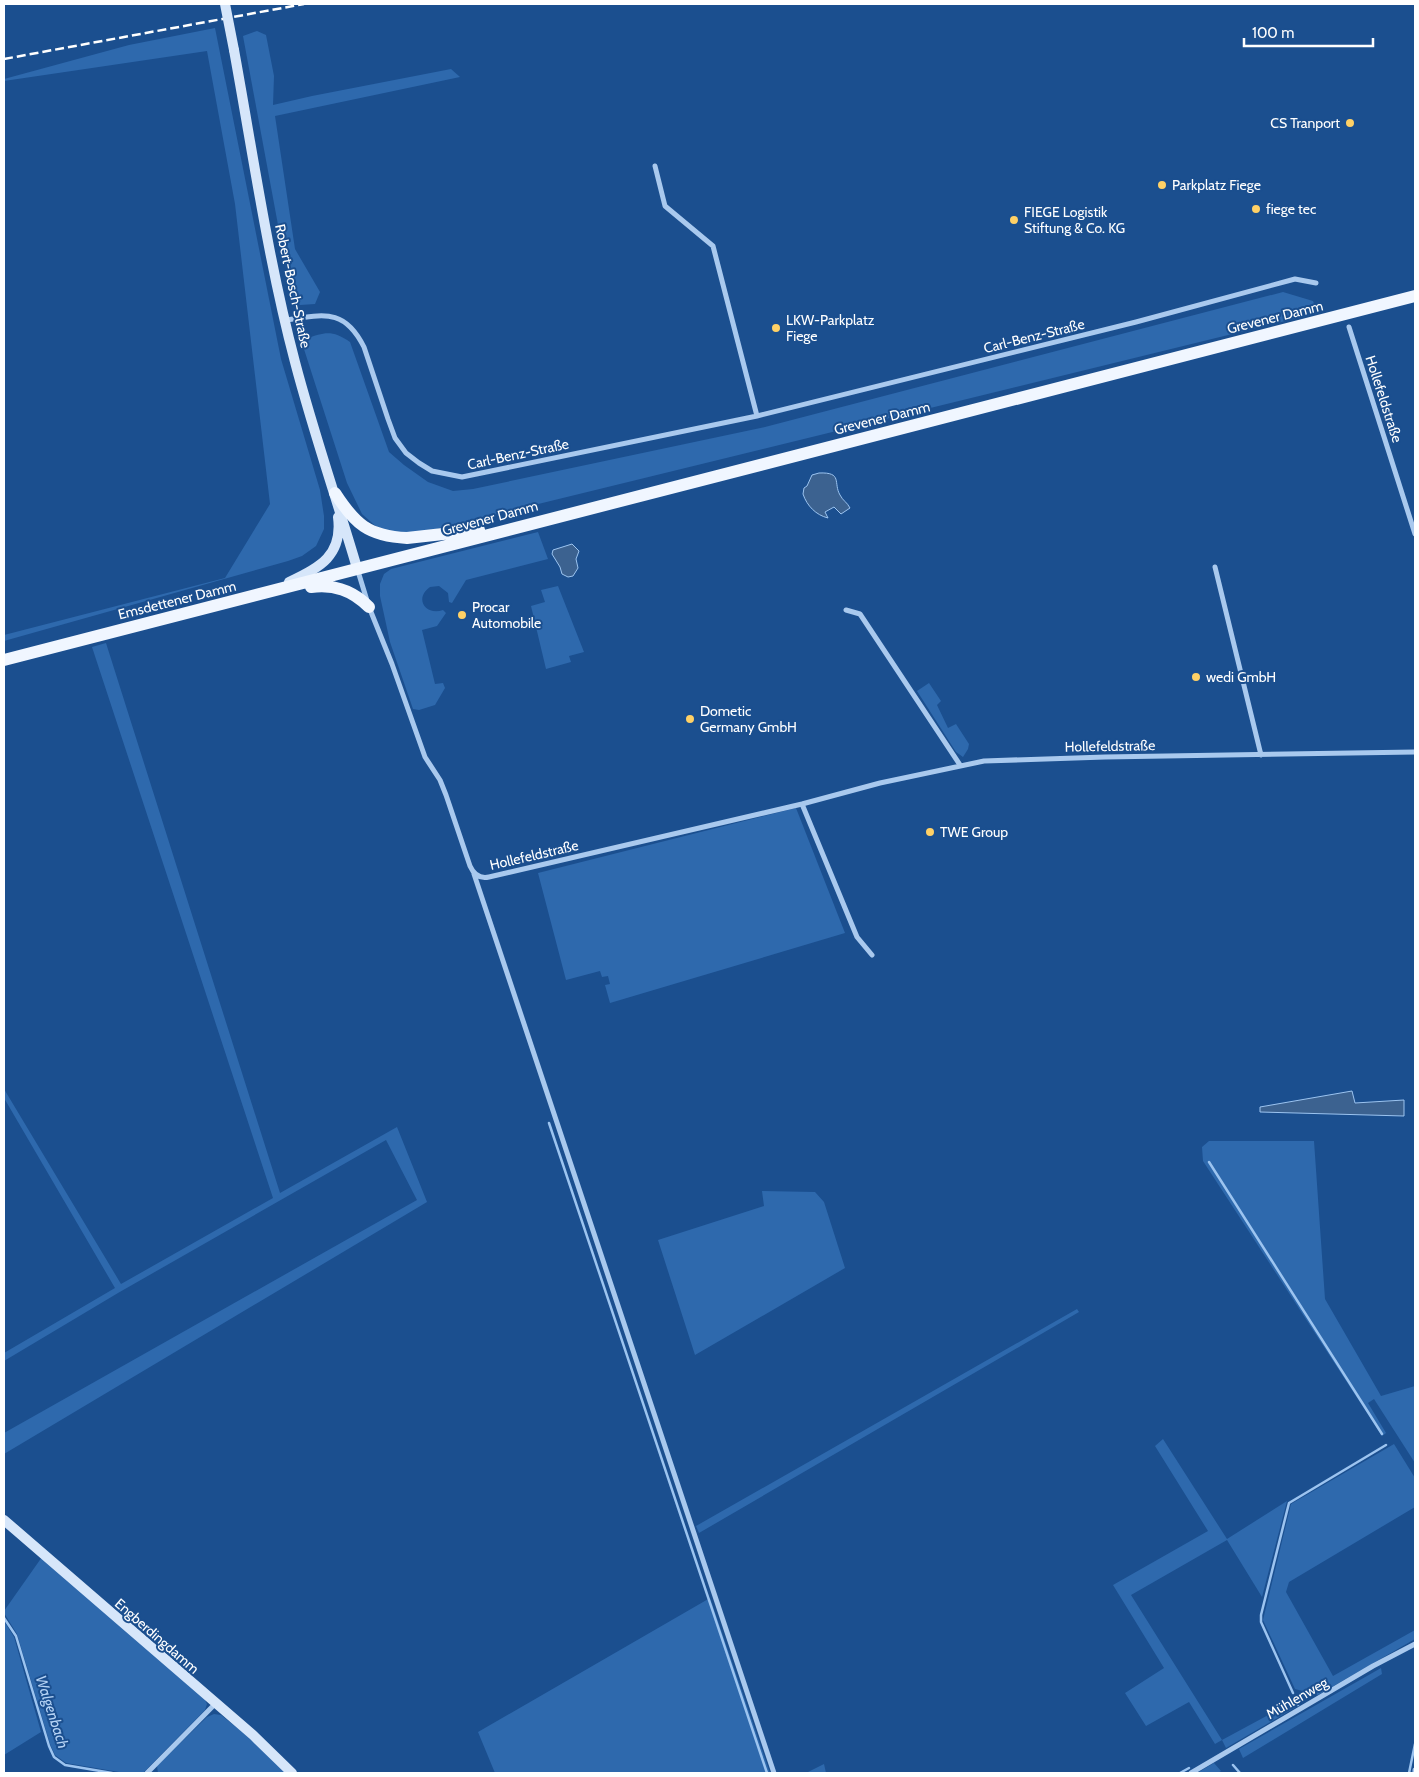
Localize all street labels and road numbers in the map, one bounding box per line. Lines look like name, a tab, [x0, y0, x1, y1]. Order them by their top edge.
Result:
street label: Robert-Bosch-Straße	[271, 222, 315, 350]
street label: Grevener Damm	[1225, 296, 1325, 338]
street label: Carl-Benz-Straße	[982, 315, 1086, 357]
street label: Hollefeldstraße	[1361, 353, 1407, 445]
street label: Grevener Damm	[832, 397, 932, 439]
street label: Carl-Benz-Straße	[466, 434, 570, 474]
street label: Grevener Damm	[440, 497, 540, 539]
street label: Emsdettener Damm	[116, 577, 238, 623]
street label: Hollefeldstraße	[1065, 736, 1155, 756]
street label: Hollefeldstraße	[488, 836, 580, 874]
street label: Engberdingdamm	[111, 1594, 203, 1678]
street label: Mühlenweg	[1263, 1673, 1332, 1723]

